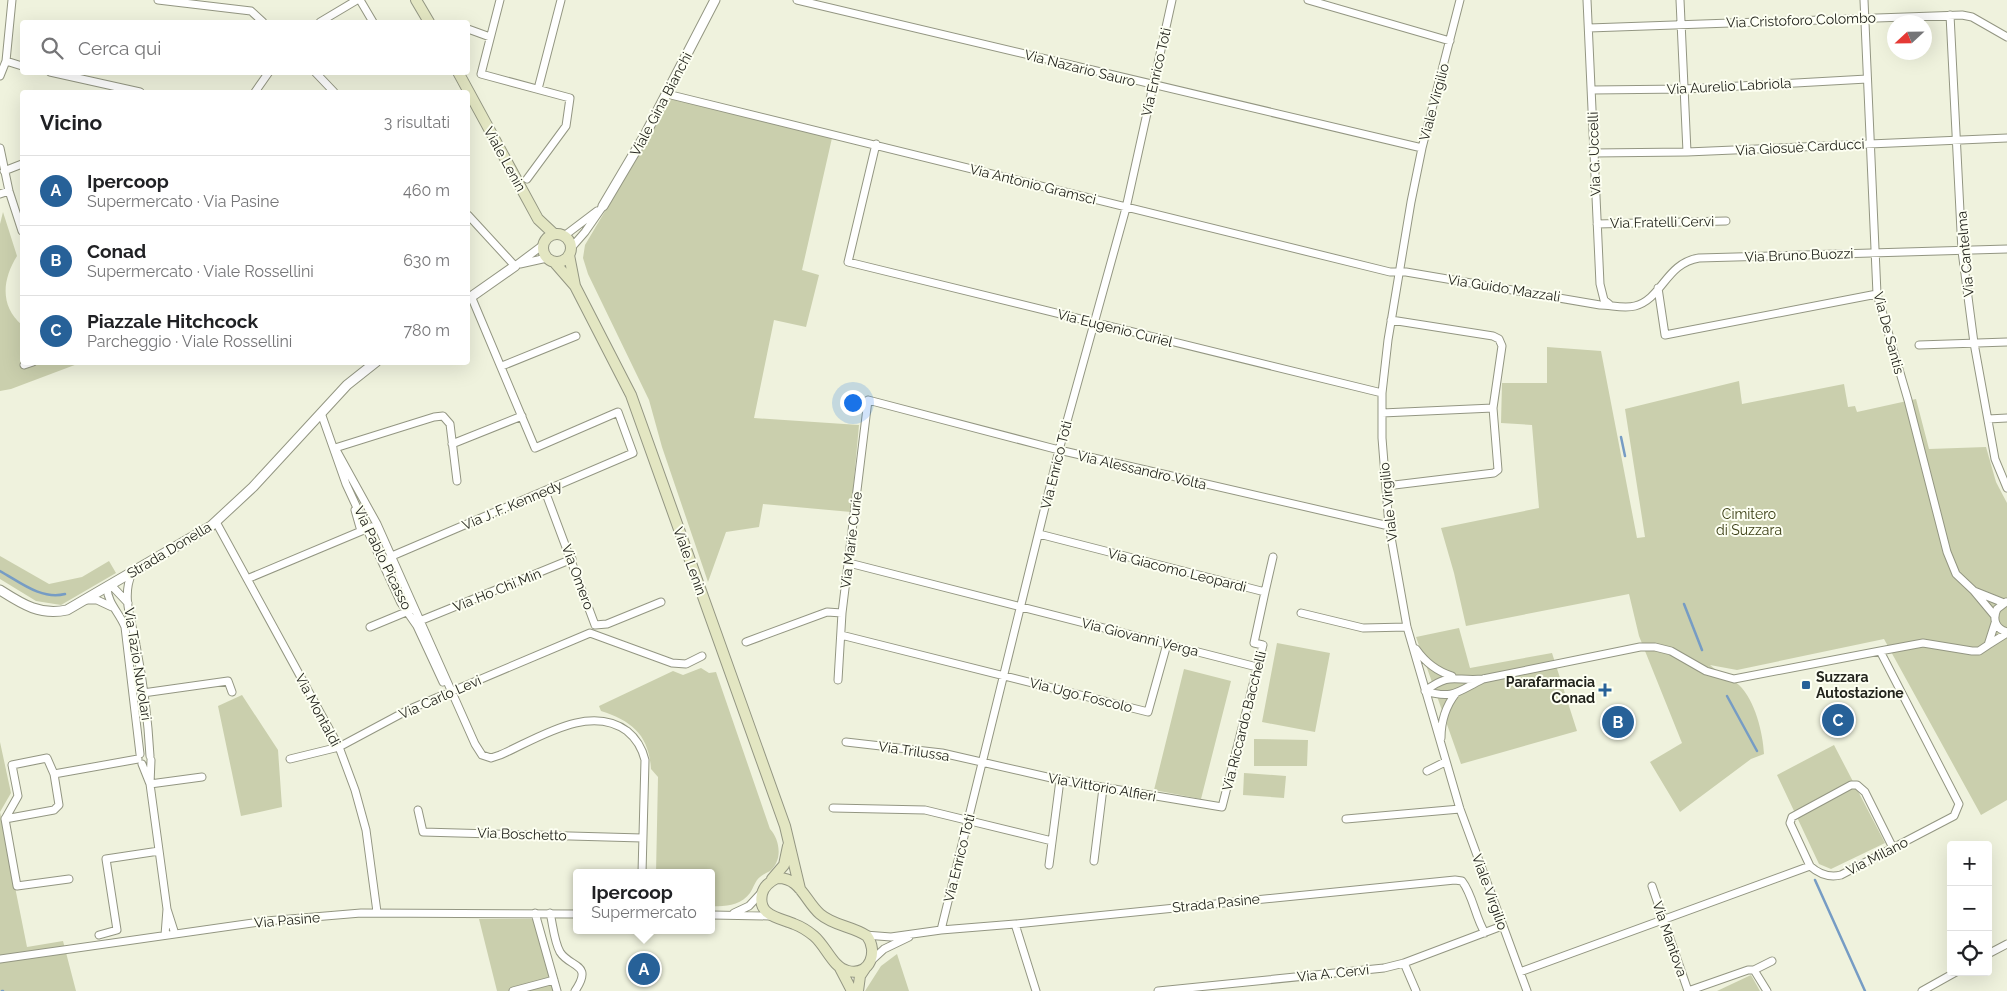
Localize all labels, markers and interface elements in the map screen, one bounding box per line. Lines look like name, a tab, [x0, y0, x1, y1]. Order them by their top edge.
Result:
street label: Via Cristoforo Colombo	[1726, 9, 1876, 31]
north arrow	[1887, 15, 1932, 60]
search box	[20, 20, 470, 75]
street label: Via Enrico Toti	[1138, 26, 1174, 118]
icon: search	[38, 34, 66, 62]
text: Cerca qui	[78, 37, 161, 59]
street label: Via Nazario Sauro	[1023, 46, 1137, 90]
street label: Viale Gina Bianchi	[627, 49, 695, 159]
street label: Viale Virgilio	[1416, 62, 1452, 142]
street label: Via Aurelio Labriola	[1666, 75, 1792, 97]
text: Vicino	[40, 110, 102, 135]
street label: Via G. Uccelli	[1585, 111, 1603, 197]
text: 3 risultati	[384, 113, 450, 132]
street label: Viale Lenin	[481, 124, 529, 194]
street label: Via Giosuè Carducci	[1735, 136, 1865, 158]
street label: Via Antonio Gramsci	[968, 161, 1098, 207]
text: Ipercoop	[87, 170, 169, 192]
text: A	[51, 181, 61, 200]
text: 460 m	[403, 181, 450, 200]
text: Supermercato · Via Pasine	[87, 192, 279, 211]
street label: Via Cantelma	[1953, 210, 1977, 298]
street label: Via Fratelli Cervi	[1610, 213, 1714, 231]
text: Conad	[87, 240, 146, 262]
street label: Via Bruno Buozzi	[1744, 245, 1854, 265]
text: B	[51, 251, 61, 270]
text: 630 m	[403, 251, 450, 270]
text: Supermercato · Viale Rossellini	[87, 262, 314, 281]
street label: Via Guido Mazzali	[1447, 271, 1561, 305]
street label: Via De Santis	[1870, 290, 1908, 376]
street label: Via Eugenio Curiel	[1056, 306, 1175, 350]
text: Piazzale Hitchcock	[87, 310, 258, 332]
text: C	[51, 321, 61, 340]
text: 780 m	[403, 321, 450, 340]
text: Parcheggio · Viale Rossellini	[87, 332, 292, 351]
your location	[840, 390, 866, 416]
street label: Via Enrico Toti	[1037, 419, 1075, 511]
street label: Via Alessandro Volta	[1076, 447, 1208, 493]
street label: Viale Virgilio	[1376, 462, 1400, 542]
street label: Via J. F. Kennedy	[460, 477, 565, 533]
street label: Via Marie Curie	[837, 491, 865, 589]
street label: Via Pablo Picasso	[351, 504, 415, 612]
park label: Cimitero di Suzzara	[1716, 506, 1782, 538]
street label: Strada Donella	[124, 519, 214, 581]
street label: Viale Lenin	[670, 525, 710, 597]
street label: Via Omero	[559, 542, 597, 612]
street label: Via Giacomo Leopardi	[1106, 545, 1248, 595]
street label: Via Ho Chi Min	[451, 565, 543, 615]
street label: Via Tazio Nuvolari	[121, 606, 155, 722]
street label: Via Giovanni Verga	[1080, 615, 1200, 659]
street label: Via Riccardo Bacchelli	[1219, 649, 1269, 793]
place label: Suzzara Autostazione	[1816, 669, 1904, 701]
street label: Via Montaldi	[292, 671, 344, 749]
street label: Via Carlo Levi	[396, 672, 484, 722]
street label: Via Ugo Foscolo	[1028, 674, 1134, 716]
place label: Parafarmacia Conad	[1506, 674, 1595, 706]
marker: Suzzara Autostazione	[1800, 679, 1812, 691]
marker: Parafarmacia Conad	[1599, 684, 1611, 696]
pin: C	[1822, 701, 1854, 739]
pin: B	[1602, 703, 1634, 741]
street label: Via Trilussa	[877, 738, 951, 764]
street label: Via Vittorio Alfieri	[1047, 770, 1157, 804]
street label: Via Enrico Toti	[940, 812, 978, 904]
street label: Via Boschetto	[477, 824, 567, 844]
street label: Via Milano	[1844, 834, 1910, 878]
map controls	[1947, 841, 1992, 976]
button: +	[1947, 841, 1992, 886]
street label: Viale Virgilio	[1469, 852, 1511, 932]
popup	[573, 869, 715, 934]
text: Ipercoop	[591, 881, 673, 903]
button: −	[1947, 886, 1992, 931]
street label: Strada Pasine	[1171, 890, 1261, 916]
street label: Via Mantova	[1650, 899, 1690, 979]
text: Supermercato	[591, 903, 697, 922]
street label: Via Pasine	[253, 909, 321, 931]
button: locate	[1947, 931, 1992, 976]
pin: A	[628, 950, 660, 988]
street label: Via A. Cervi	[1296, 961, 1370, 985]

